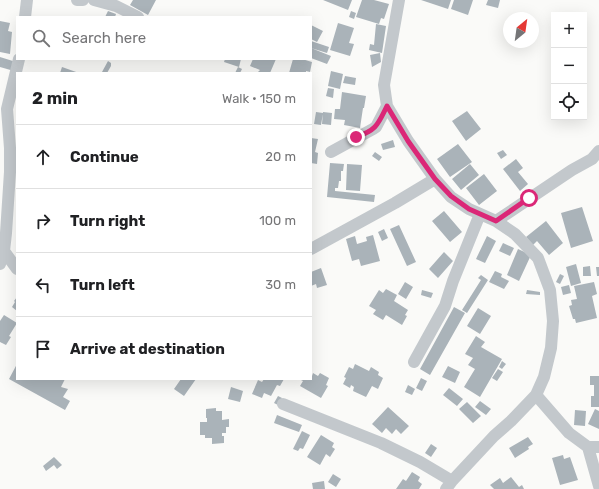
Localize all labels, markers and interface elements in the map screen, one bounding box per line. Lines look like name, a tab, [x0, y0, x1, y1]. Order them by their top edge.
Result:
north arrow	[503, 12, 539, 48]
map controls	[551, 12, 587, 120]
button: +	[551, 12, 587, 48]
search box	[16, 16, 312, 60]
icon: search	[30, 27, 52, 49]
text: Search here	[62, 29, 146, 47]
button: −	[551, 48, 587, 84]
button: locate	[551, 84, 587, 120]
text: 2 min	[32, 88, 78, 108]
text: Walk · 150 m	[222, 91, 296, 106]
route end	[347, 128, 365, 146]
icon: ahead	[32, 146, 54, 168]
text: Continue	[70, 148, 139, 166]
text: 20 m	[265, 149, 296, 164]
route start	[520, 189, 538, 207]
icon: right	[32, 210, 54, 232]
text: Turn right	[70, 212, 145, 230]
text: 100 m	[259, 213, 296, 228]
icon: left	[32, 274, 54, 296]
text: Turn left	[70, 276, 135, 294]
text: 30 m	[265, 277, 296, 292]
icon: arrive	[32, 338, 54, 360]
text: Arrive at destination	[70, 340, 225, 358]

